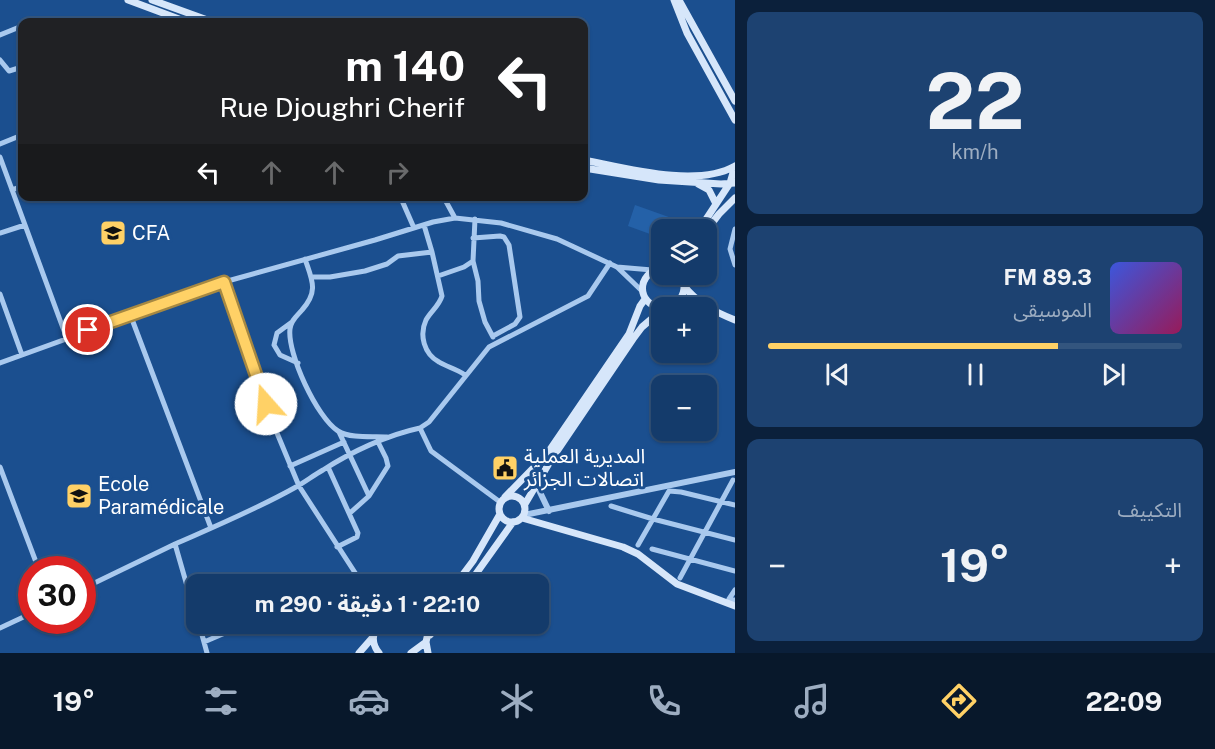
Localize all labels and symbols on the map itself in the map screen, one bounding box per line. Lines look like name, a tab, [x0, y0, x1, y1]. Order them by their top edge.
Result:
school or university icon: CFA	[98, 218, 128, 248]
place label: CFA	[132, 221, 171, 245]
pin	[62, 304, 113, 355]
position arrow	[234, 372, 298, 436]
place label: المديرية العملية اتصالات الجزائر	[523, 444, 645, 491]
public building icon: المديرية العملية اتصالات الجزائر	[490, 453, 520, 483]
place label: Ecole Paramédicale	[98, 472, 224, 519]
school or university icon: Ecole Paramédicale	[64, 481, 94, 511]
speed limit sign: 30	[18, 556, 96, 634]

